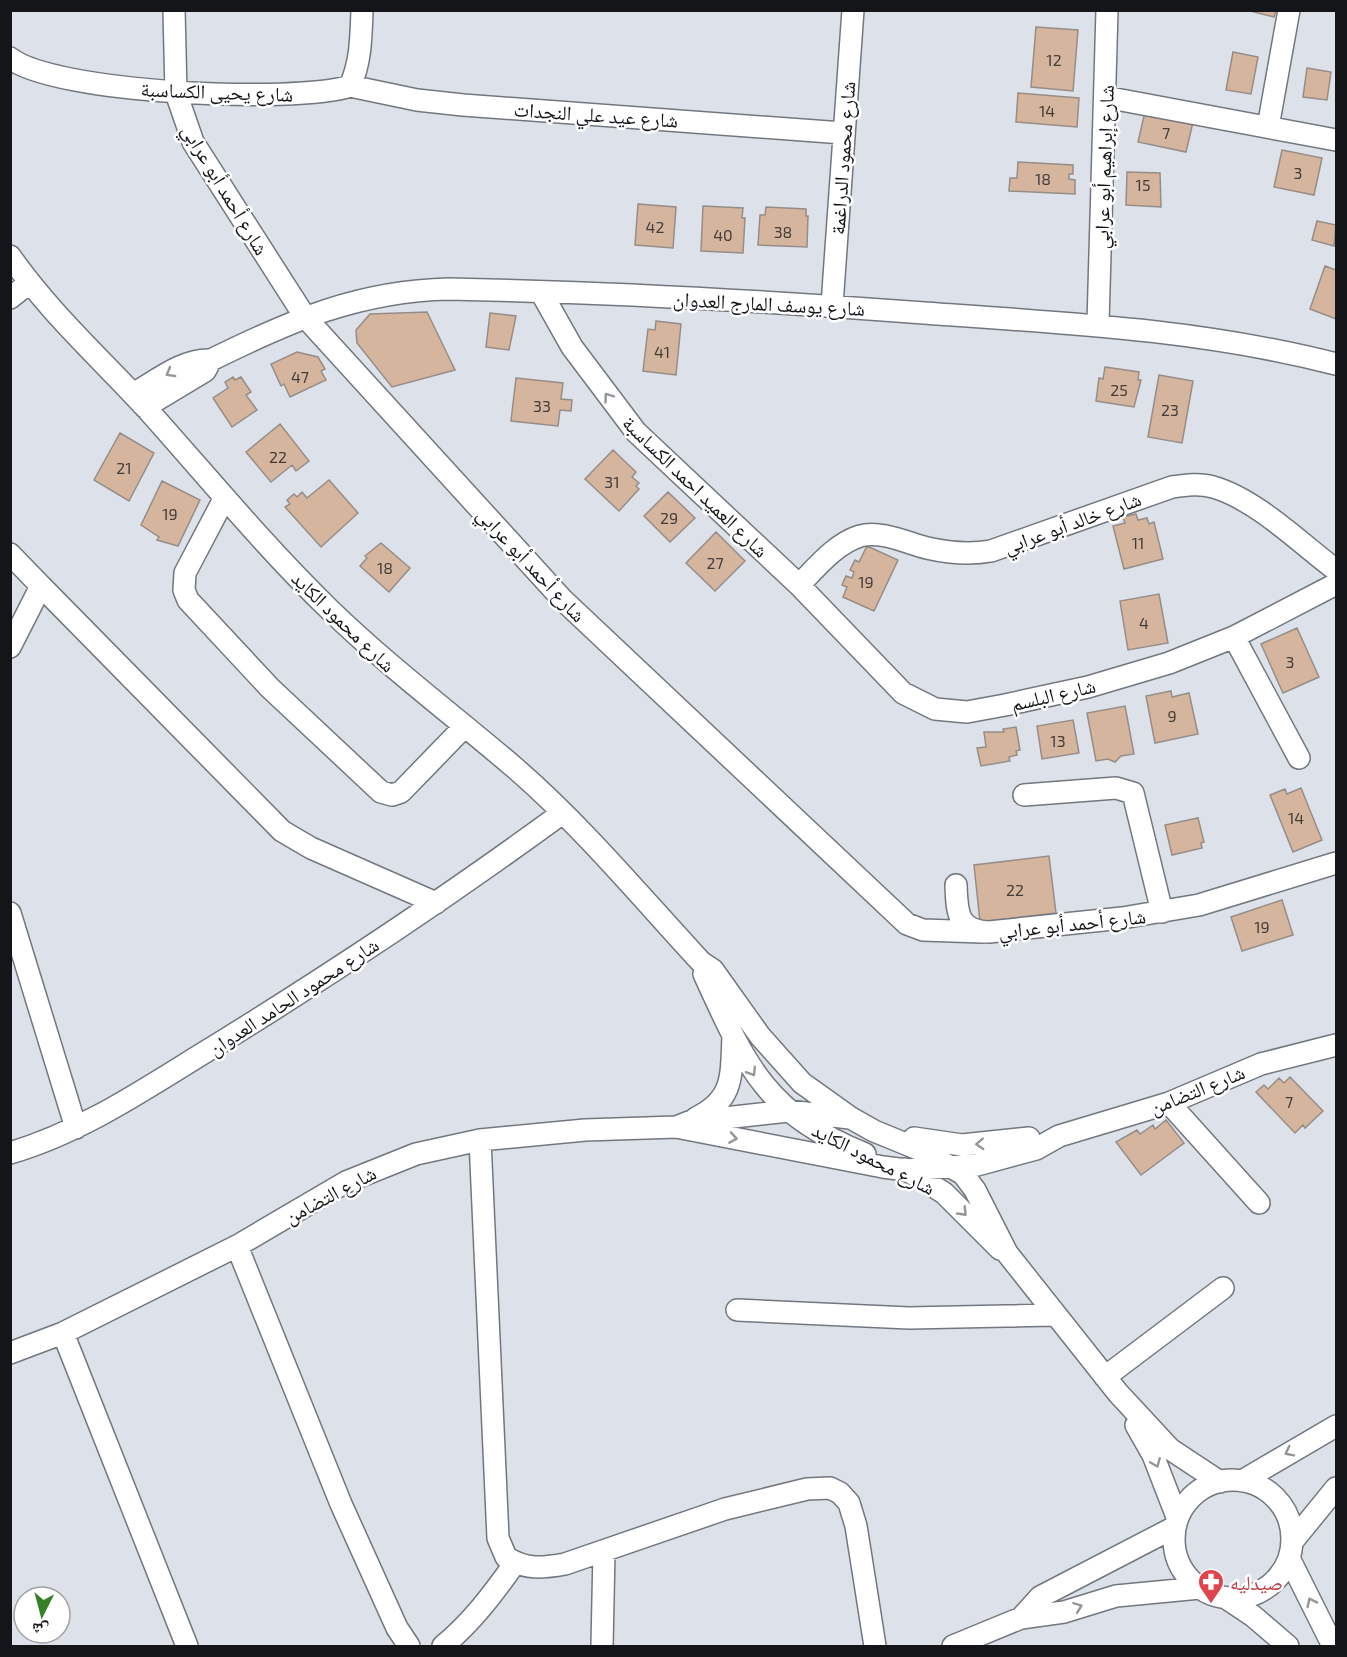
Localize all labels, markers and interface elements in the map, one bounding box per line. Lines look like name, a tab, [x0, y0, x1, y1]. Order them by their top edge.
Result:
house number: 12	[1046, 50, 1062, 69]
street label: شارع يحيى الكساسبة	[140, 76, 294, 108]
street label: شارع محمود الدراغمة	[825, 81, 861, 236]
street label: شارع إبراهيم أبو عرابي	[1088, 85, 1123, 250]
street label: شارع عيد علي النجدات	[513, 96, 679, 137]
house number: 14	[1039, 101, 1055, 120]
street label: شارع أحمد أبو عرابي	[173, 119, 275, 261]
house number: 7	[1162, 123, 1170, 142]
house number: 3	[1294, 163, 1302, 182]
house number: 18	[1035, 169, 1051, 188]
house number: 15	[1136, 175, 1150, 194]
house number: 42	[646, 217, 664, 236]
house number: 38	[774, 222, 792, 241]
house number: 40	[713, 225, 733, 244]
street label: شارع يوسف المارج العدوان	[672, 286, 866, 322]
house number: 41	[654, 342, 670, 361]
one-way arrow	[166, 366, 177, 377]
house number: 47	[291, 367, 309, 386]
house number: 25	[1110, 380, 1128, 399]
one-way arrow	[604, 392, 615, 403]
house number: 33	[533, 396, 551, 415]
house number: 23	[1161, 400, 1179, 419]
street label: شارع العميد احمد الكساسبة	[617, 410, 774, 563]
house number: 22	[269, 447, 287, 466]
house number: 21	[116, 458, 132, 477]
house number: 31	[604, 472, 620, 491]
street label: شارع خالد أبو عرابي	[1000, 486, 1146, 563]
street label: شارع أحمد أبو عرابي	[469, 502, 591, 630]
house number: 19	[162, 504, 178, 523]
house number: 29	[660, 508, 678, 527]
house number: 11	[1132, 533, 1144, 552]
house number: 27	[706, 553, 724, 572]
house number: 18	[377, 558, 393, 577]
street label: شارع محمود الكايد	[286, 566, 401, 678]
house number: 19	[858, 572, 874, 591]
house number: 4	[1139, 613, 1149, 632]
house number: 3	[1286, 652, 1294, 671]
street label: شارع البلسم	[1008, 673, 1098, 718]
house number: 9	[1167, 706, 1177, 725]
house number: 13	[1050, 731, 1066, 750]
house number: 14	[1288, 808, 1304, 827]
house number: 22	[1006, 880, 1024, 899]
street label: شارع أحمد أبو عرابي	[997, 903, 1148, 948]
house number: 19	[1254, 917, 1270, 936]
street label: شارع محمود الحامد العدوان	[203, 932, 384, 1062]
street label: شارع التضامن	[1146, 1059, 1249, 1121]
one-way arrow	[745, 1065, 756, 1076]
house number: 7	[1285, 1092, 1293, 1111]
street label: شارع محمود الكايد	[808, 1117, 940, 1201]
one-way arrow	[728, 1132, 738, 1144]
one-way arrow	[975, 1138, 984, 1151]
street label: شارع التضامن	[280, 1160, 381, 1230]
one-way arrow	[956, 1205, 967, 1216]
one-way arrow	[1284, 1445, 1295, 1457]
one-way arrow	[1149, 1456, 1161, 1467]
pharmacy icon: صيدليه	[1196, 1567, 1226, 1605]
place label: صيدليه	[1230, 1570, 1283, 1594]
north arrow	[12, 1585, 72, 1645]
one-way arrow	[1307, 1598, 1319, 1609]
one-way arrow	[1072, 1602, 1083, 1614]
text: ش	[31, 1619, 50, 1641]

